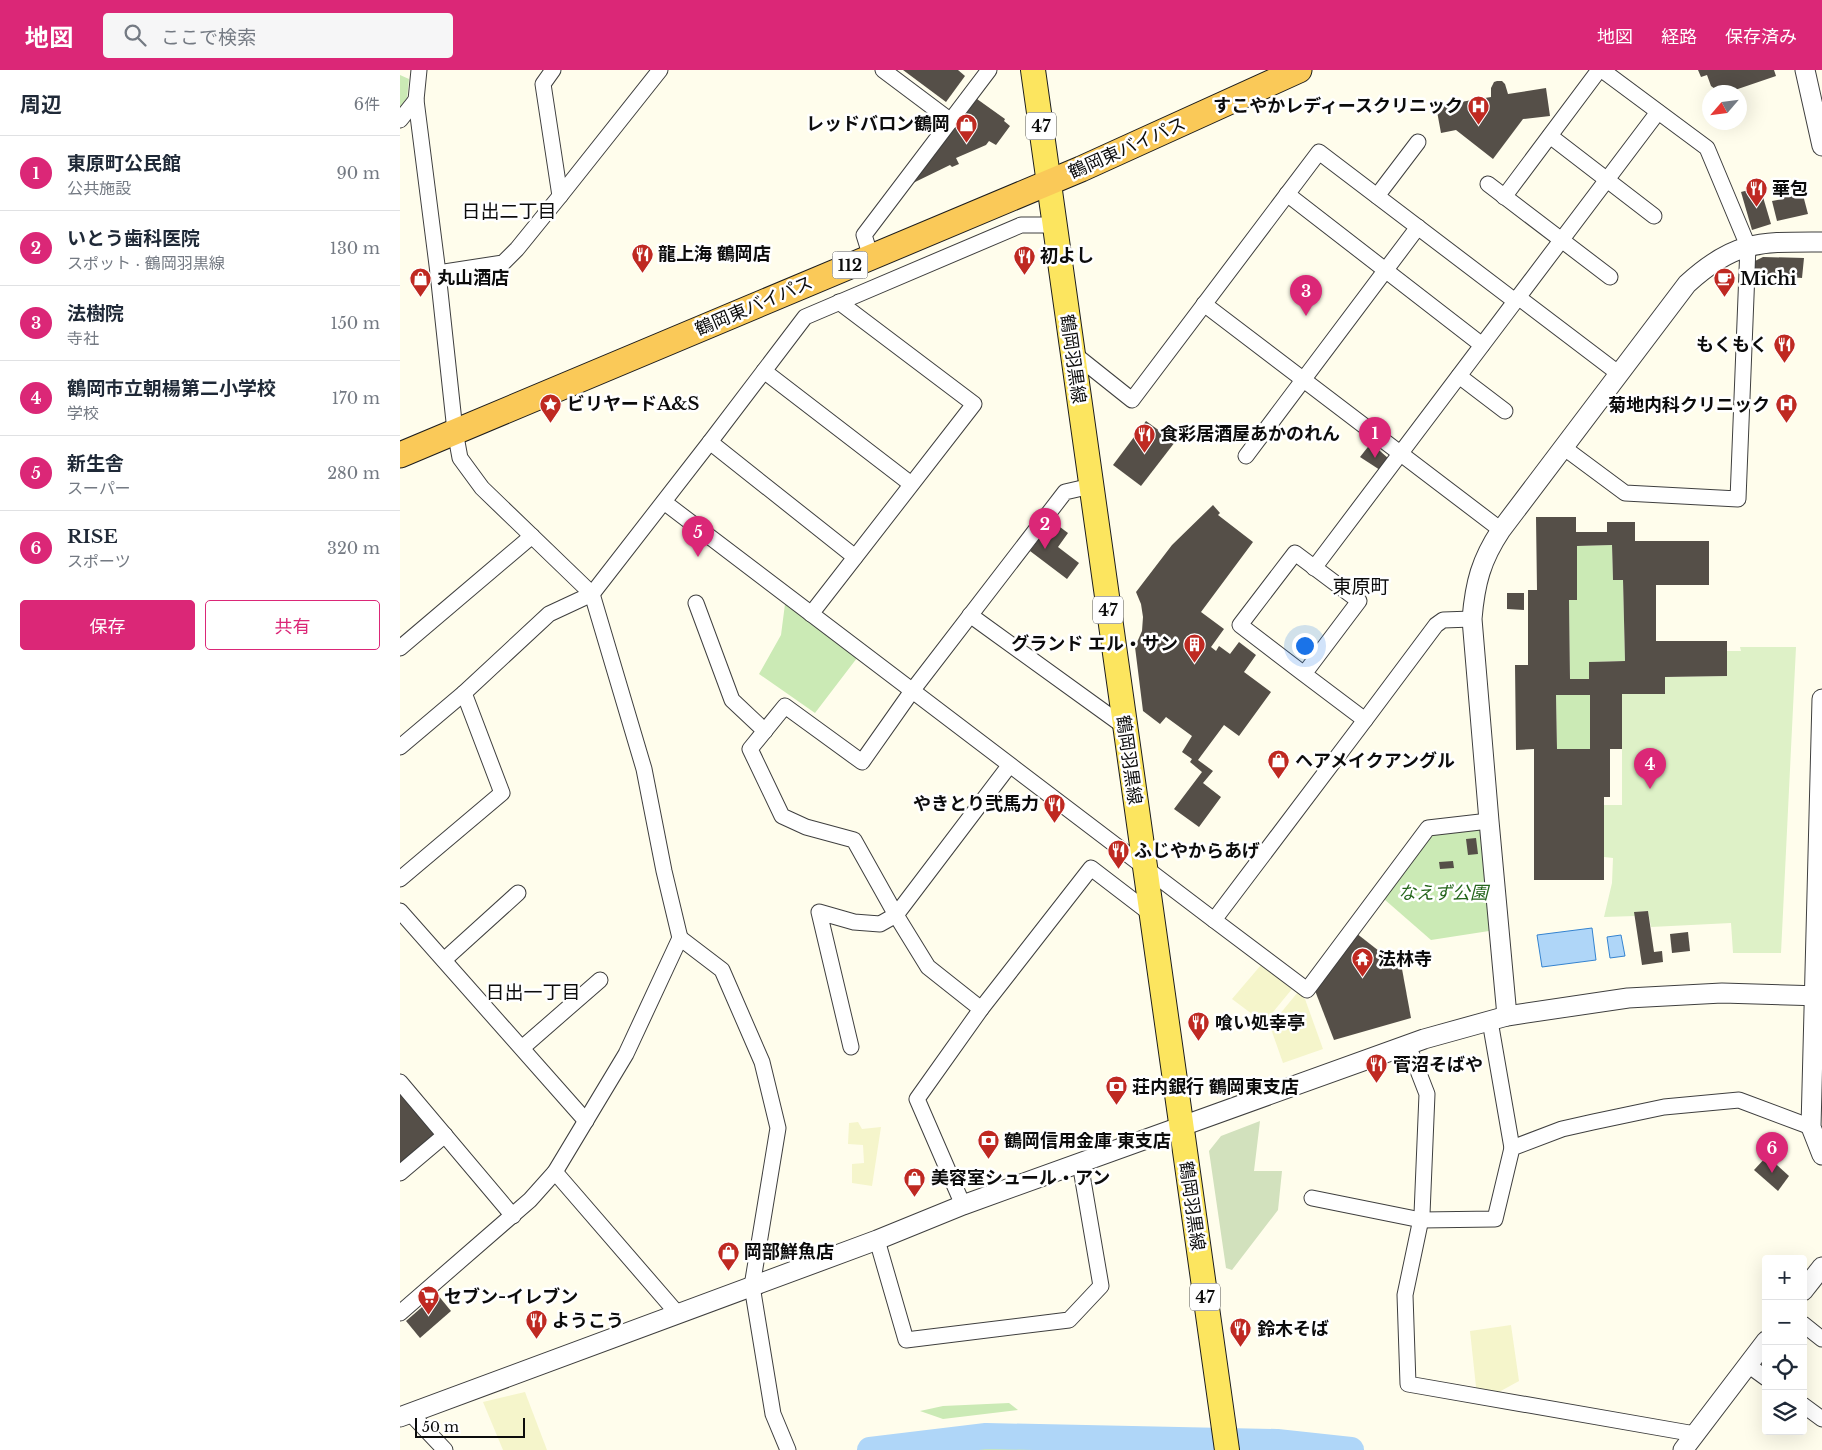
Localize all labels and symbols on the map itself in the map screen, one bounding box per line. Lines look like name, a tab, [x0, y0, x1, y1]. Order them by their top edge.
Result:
north arrow	[1702, 85, 1747, 130]
hospital icon: すこやかレディースクリニック	[1467, 94, 1491, 125]
place label: すこやかレディースクリニック	[1213, 95, 1463, 117]
shop icon: レッドバロン鶴岡	[954, 112, 978, 143]
road number: 47	[1026, 112, 1056, 140]
street label: 鶴岡東バイパス	[1065, 112, 1189, 184]
place label: レッドバロン鶴岡	[806, 113, 950, 135]
restaurant icon: 華包	[1744, 177, 1768, 208]
place label: 華包	[1772, 178, 1808, 200]
district label: 日出二丁目	[461, 200, 557, 223]
restaurant icon: 龍上海 鶴岡店	[630, 242, 654, 273]
place label: 龍上海 鶴岡店	[658, 243, 771, 265]
restaurant icon: 初よし	[1012, 244, 1036, 275]
place label: 初よし	[1040, 245, 1094, 267]
road number: 112	[832, 252, 868, 278]
shop icon: 丸山酒店	[409, 266, 433, 297]
place label: 丸山酒店	[437, 267, 509, 289]
cafe icon: Michi	[1712, 267, 1736, 298]
place label: Michi	[1740, 268, 1797, 290]
street label: 鶴岡東バイパス	[692, 271, 816, 341]
pin: 3	[1290, 275, 1322, 316]
street label: 鶴岡羽黒線	[1056, 313, 1090, 405]
restaurant icon: もくもく	[1772, 333, 1796, 364]
place label: もくもく	[1696, 334, 1768, 356]
place icon: ビリヤードA&S	[539, 392, 563, 423]
place label: ビリヤードA&S	[567, 393, 700, 415]
hospital icon: 菊地内科クリニック	[1774, 393, 1798, 424]
place label: 菊地内科クリニック	[1608, 394, 1770, 416]
pin: 1	[1359, 417, 1391, 458]
restaurant icon: 食彩居酒屋あかのれん	[1132, 422, 1156, 453]
place label: 食彩居酒屋あかのれん	[1160, 423, 1340, 445]
pin: 2	[1029, 508, 1061, 549]
pin: 5	[682, 516, 714, 557]
district label: 東原町	[1332, 575, 1390, 598]
road number: 47	[1093, 596, 1123, 624]
building icon: グランド エル・サン	[1182, 632, 1206, 663]
place label: グランド エル・サン	[1011, 633, 1178, 655]
your location	[1292, 633, 1318, 659]
street label: 鶴岡羽黒線	[1112, 714, 1146, 806]
pin: 4	[1634, 748, 1666, 789]
shop icon: ヘアメイクアングル	[1267, 749, 1291, 780]
place label: ヘアメイクアングル	[1295, 750, 1455, 772]
restaurant icon: やきとり弐馬力	[1043, 792, 1067, 823]
place label: やきとり弐馬力	[913, 793, 1039, 815]
restaurant icon: ふじやからあげ	[1106, 839, 1130, 870]
place label: ふじやからあげ	[1134, 840, 1260, 862]
park label: なえず公園	[1398, 882, 1491, 904]
temple icon: 法林寺	[1350, 947, 1374, 978]
place label: 法林寺	[1378, 948, 1432, 970]
district label: 日出一丁目	[485, 981, 581, 1004]
restaurant icon: 喰い処幸亭	[1187, 1011, 1211, 1042]
place label: 喰い処幸亭	[1215, 1012, 1305, 1034]
restaurant icon: 菅沼そばや	[1365, 1053, 1389, 1084]
place label: 菅沼そばや	[1393, 1054, 1483, 1076]
bank icon: 荘内銀行 鶴岡東支店	[1104, 1075, 1128, 1106]
place label: 荘内銀行 鶴岡東支店	[1132, 1076, 1299, 1098]
bank icon: 鶴岡信用金庫 東支店	[976, 1129, 1000, 1160]
place label: 鶴岡信用金庫 東支店	[1004, 1130, 1171, 1152]
pin: 6	[1756, 1132, 1788, 1173]
street label: 鶴岡羽黒線	[1175, 1160, 1209, 1252]
shop icon: 美容室シュール・アン	[903, 1166, 927, 1197]
place label: 美容室シュール・アン	[931, 1167, 1110, 1189]
shop icon: 岡部鮮魚店	[716, 1240, 740, 1271]
place label: 岡部鮮魚店	[744, 1241, 834, 1263]
road number: 47	[1190, 1284, 1220, 1310]
supermarket icon: セブン-イレブン	[416, 1285, 440, 1316]
place label: セブン-イレブン	[444, 1286, 578, 1308]
restaurant icon: ようこう	[524, 1309, 548, 1340]
place label: ようこう	[552, 1310, 624, 1332]
restaurant icon: 鈴木そば	[1229, 1317, 1253, 1348]
place label: 鈴木そば	[1257, 1318, 1329, 1340]
scale bar	[415, 1415, 525, 1438]

